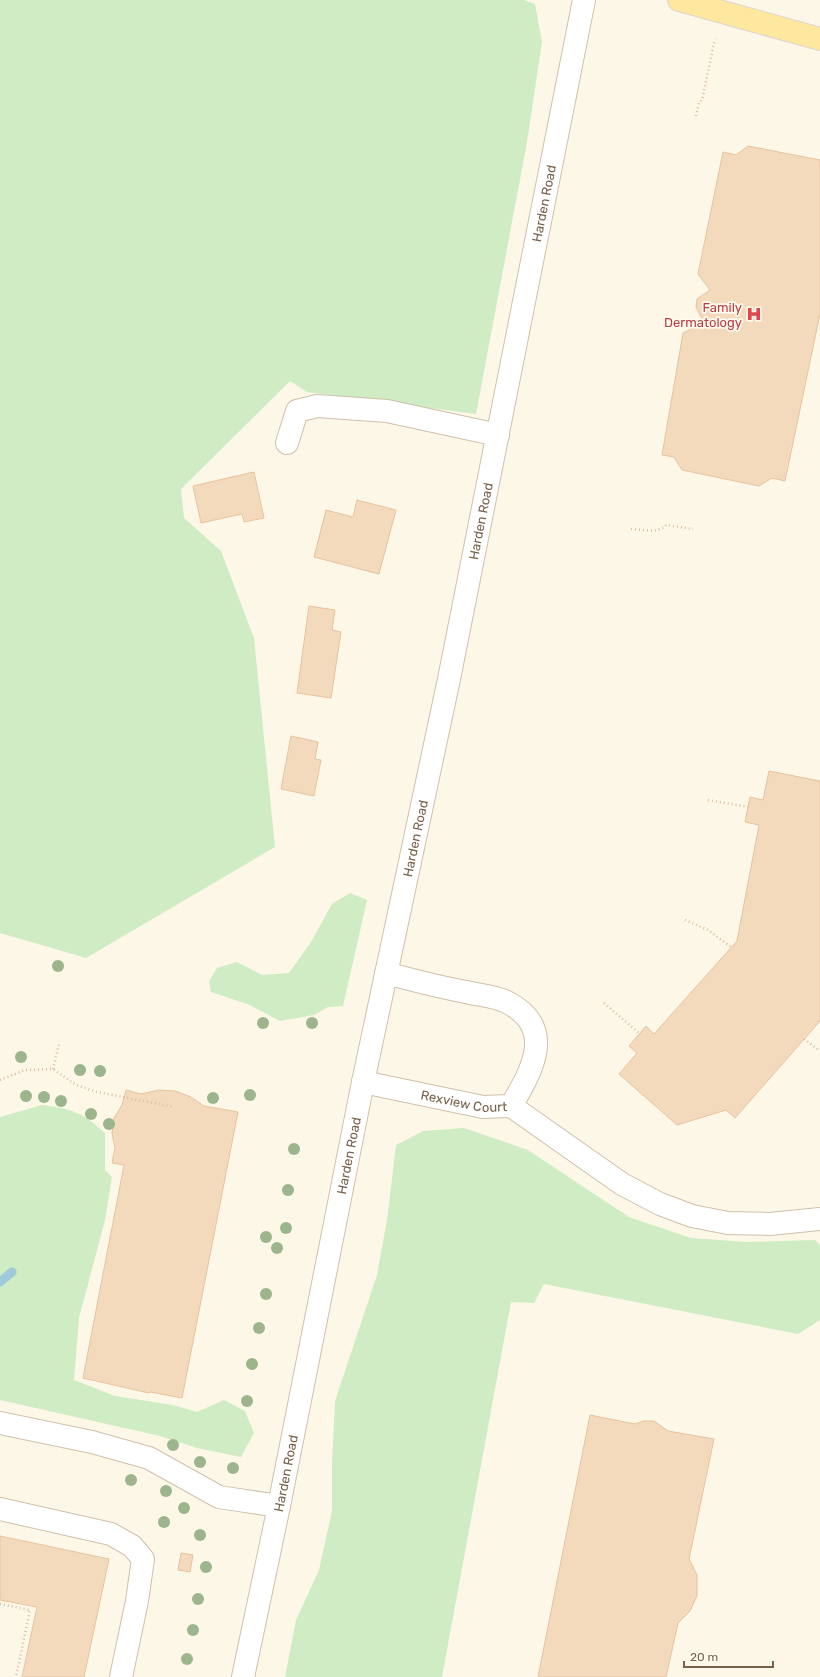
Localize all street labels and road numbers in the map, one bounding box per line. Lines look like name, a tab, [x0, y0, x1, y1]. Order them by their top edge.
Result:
street label: Harden Road	[529, 164, 559, 243]
street label: Harden Road	[465, 481, 495, 561]
street label: Harden Road	[399, 799, 430, 878]
street label: Rexview Court	[420, 1087, 507, 1115]
street label: Harden Road	[333, 1116, 363, 1195]
street label: Harden Road	[270, 1434, 300, 1513]

